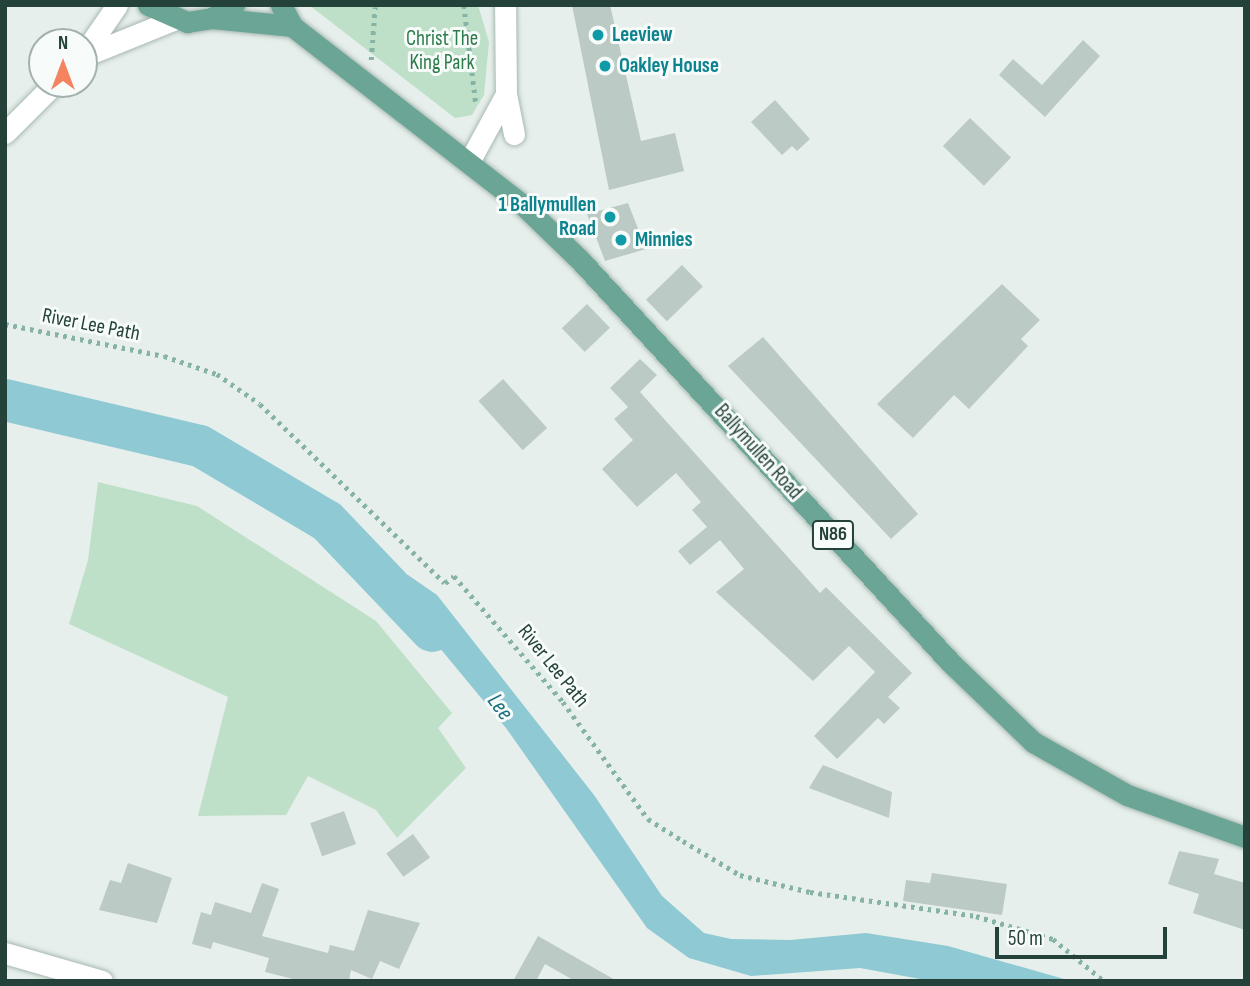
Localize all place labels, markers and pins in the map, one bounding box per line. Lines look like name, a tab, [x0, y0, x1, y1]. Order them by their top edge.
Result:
place label: Leeview	[612, 22, 673, 48]
marker: Leeview	[590, 27, 606, 43]
place label: Oakley House	[619, 53, 719, 79]
marker: Oakley House	[597, 58, 613, 74]
place label: 1 Ballymullen Road	[499, 192, 596, 242]
marker: 1 Ballymullen Road	[602, 209, 618, 225]
place label: Minnies	[635, 227, 693, 253]
marker: Minnies	[613, 232, 629, 248]

